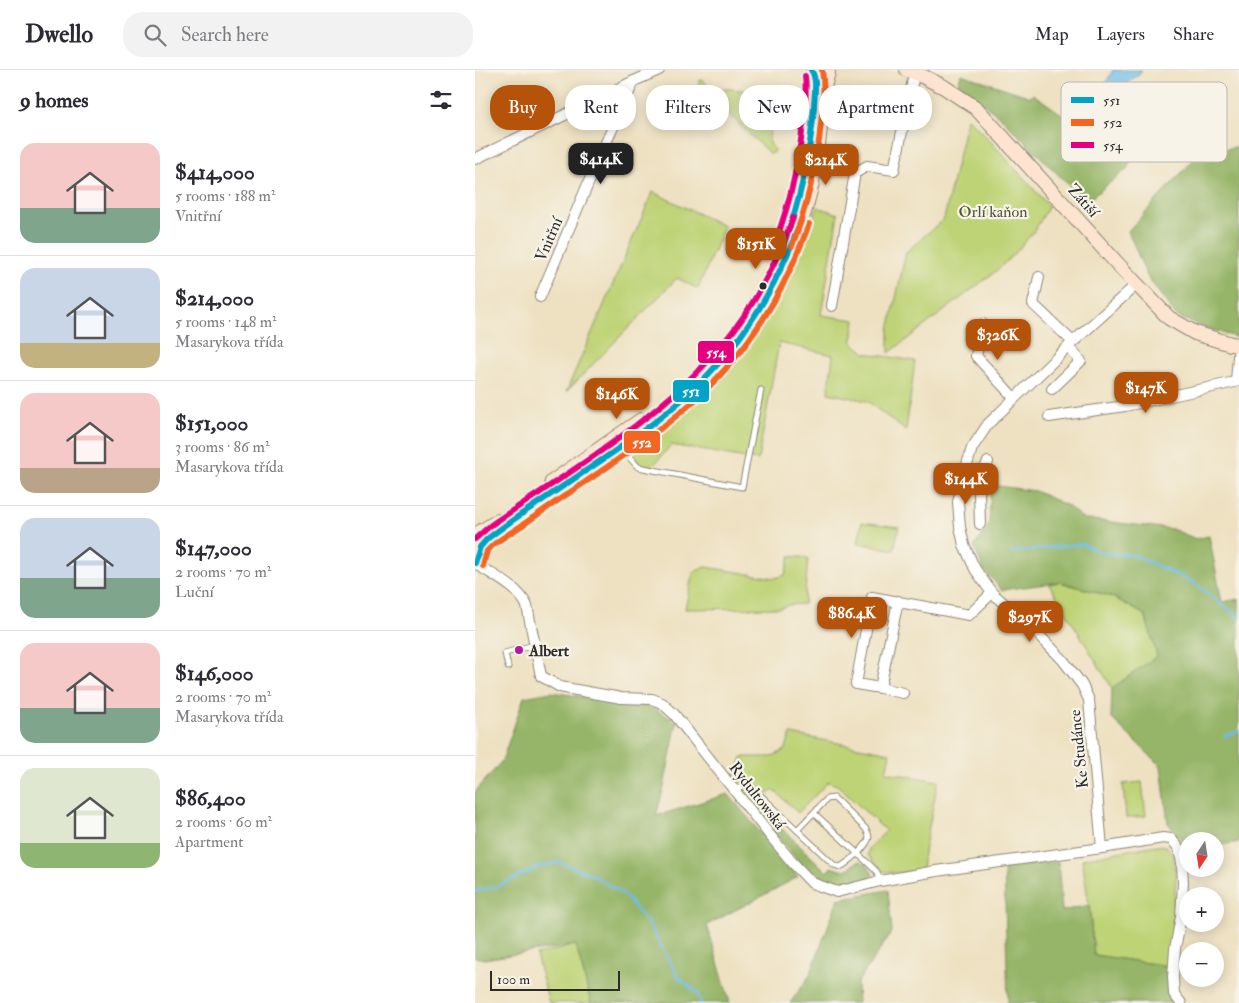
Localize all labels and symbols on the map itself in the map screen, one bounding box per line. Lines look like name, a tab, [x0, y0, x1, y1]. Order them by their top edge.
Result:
legend	[1061, 82, 1227, 162]
text: 551	[1103, 92, 1120, 109]
text: 552	[1103, 114, 1122, 131]
text: 554	[1103, 137, 1124, 154]
pin: $414K	[566, 142, 636, 185]
pin: $214K	[791, 144, 861, 186]
street label: Zátiší	[1063, 180, 1104, 223]
park label: Orlí kaňon	[959, 202, 1027, 222]
street label: Vnitřní	[531, 213, 568, 265]
pin: $151K	[721, 228, 791, 270]
unlabelled marker	[758, 281, 768, 291]
pin: $326K	[963, 318, 1033, 361]
line badge: 554	[697, 340, 735, 364]
text: 554	[706, 344, 727, 361]
pin: $147K	[1111, 372, 1181, 414]
pin: $146K	[582, 378, 652, 420]
line badge: 551	[672, 379, 710, 403]
text: 551	[682, 383, 700, 400]
line badge: 552	[623, 430, 661, 454]
text: 552	[632, 434, 652, 451]
pin: $144K	[931, 462, 1001, 505]
pin: $86.4K	[811, 596, 893, 639]
pin: $297K	[995, 600, 1065, 643]
place label: Albert	[528, 641, 570, 661]
marker: Albert	[513, 644, 525, 656]
street label: Ke Studánce	[1065, 708, 1093, 789]
street label: Rydultowská	[725, 758, 790, 834]
north arrow	[1179, 832, 1224, 878]
scale bar	[490, 968, 620, 991]

